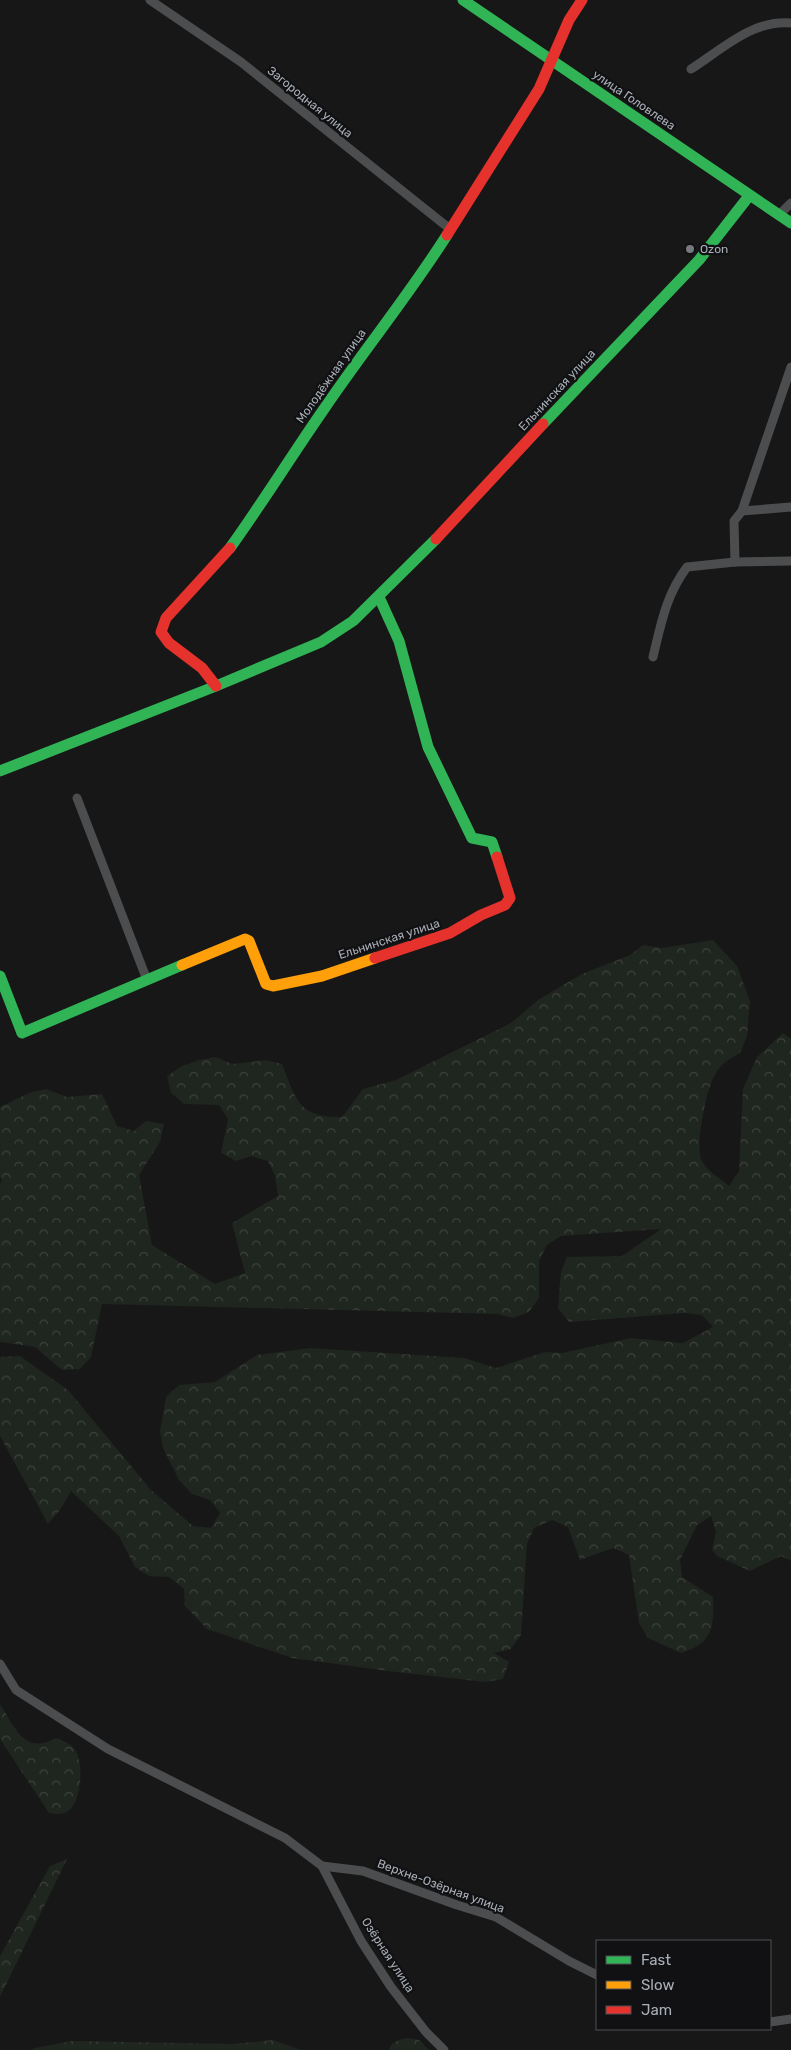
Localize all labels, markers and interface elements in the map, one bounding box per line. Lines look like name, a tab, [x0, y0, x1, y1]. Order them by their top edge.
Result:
street label: Загородная улица	[265, 63, 355, 141]
street label: улица Головлева	[590, 67, 678, 133]
place label: Ozon	[700, 242, 728, 256]
marker: Ozon	[684, 243, 696, 255]
street label: Молодёжная улица	[293, 326, 369, 426]
street label: Ельнинская улица	[516, 347, 598, 433]
street label: Ельнинская улица	[337, 916, 441, 962]
street label: Верхне-Озёрная улица	[376, 1856, 506, 1916]
street label: Озёрная улица	[359, 1915, 417, 1995]
legend	[596, 1940, 771, 2030]
text: Fast	[641, 1951, 671, 1969]
text: Slow	[641, 1976, 674, 1994]
text: Jam	[641, 2001, 672, 2019]

